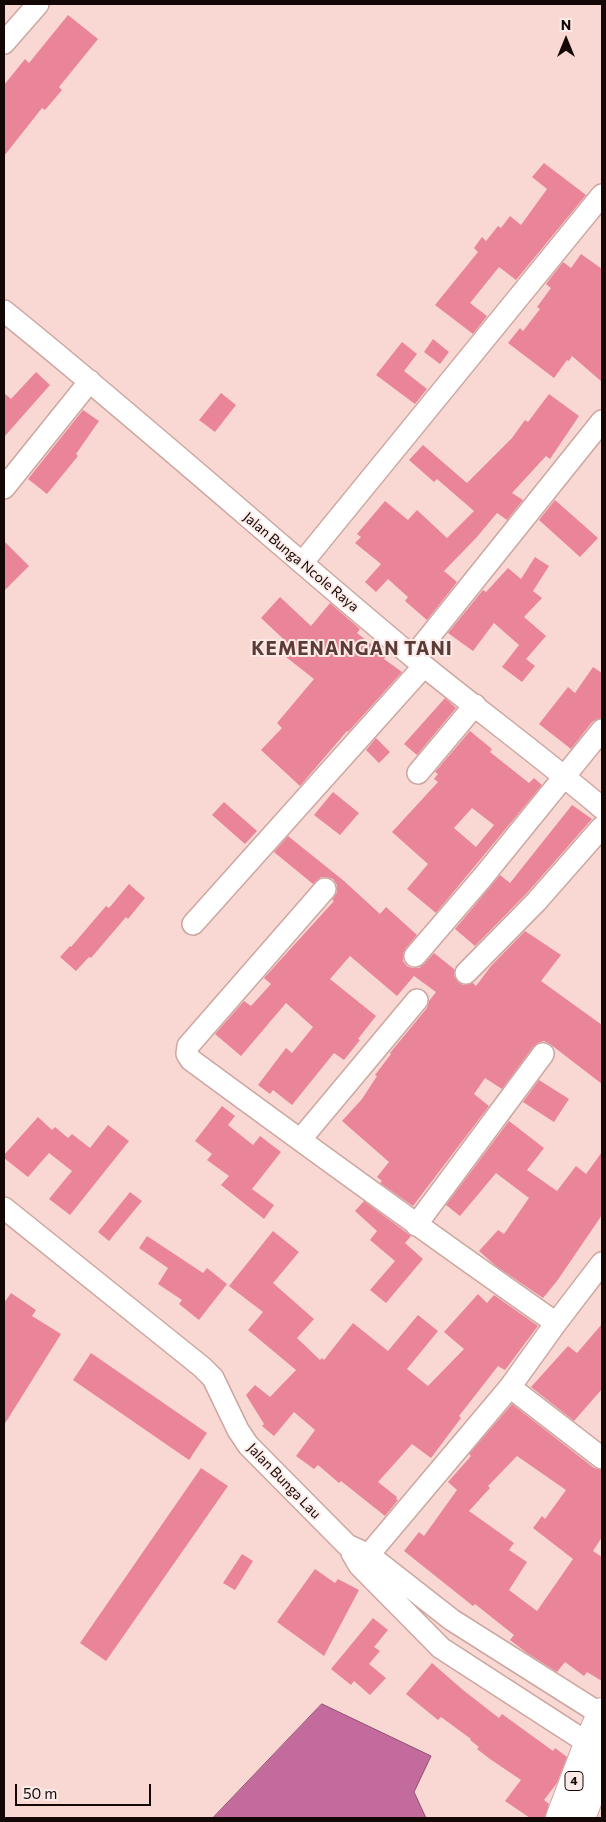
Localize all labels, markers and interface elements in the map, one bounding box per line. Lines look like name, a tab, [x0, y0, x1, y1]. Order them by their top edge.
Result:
north arrow	[541, 15, 591, 65]
text: N	[561, 16, 571, 33]
street label: Jalan Bunga Ncole Raya	[240, 509, 362, 615]
district label: KEMENANGAN TANI	[249, 638, 455, 660]
street label: Jalan Bunga Lau	[244, 1440, 324, 1522]
road number: 4	[565, 1772, 583, 1790]
scale bar	[18, 1774, 154, 1806]
text: 50 m	[23, 1784, 57, 1802]

